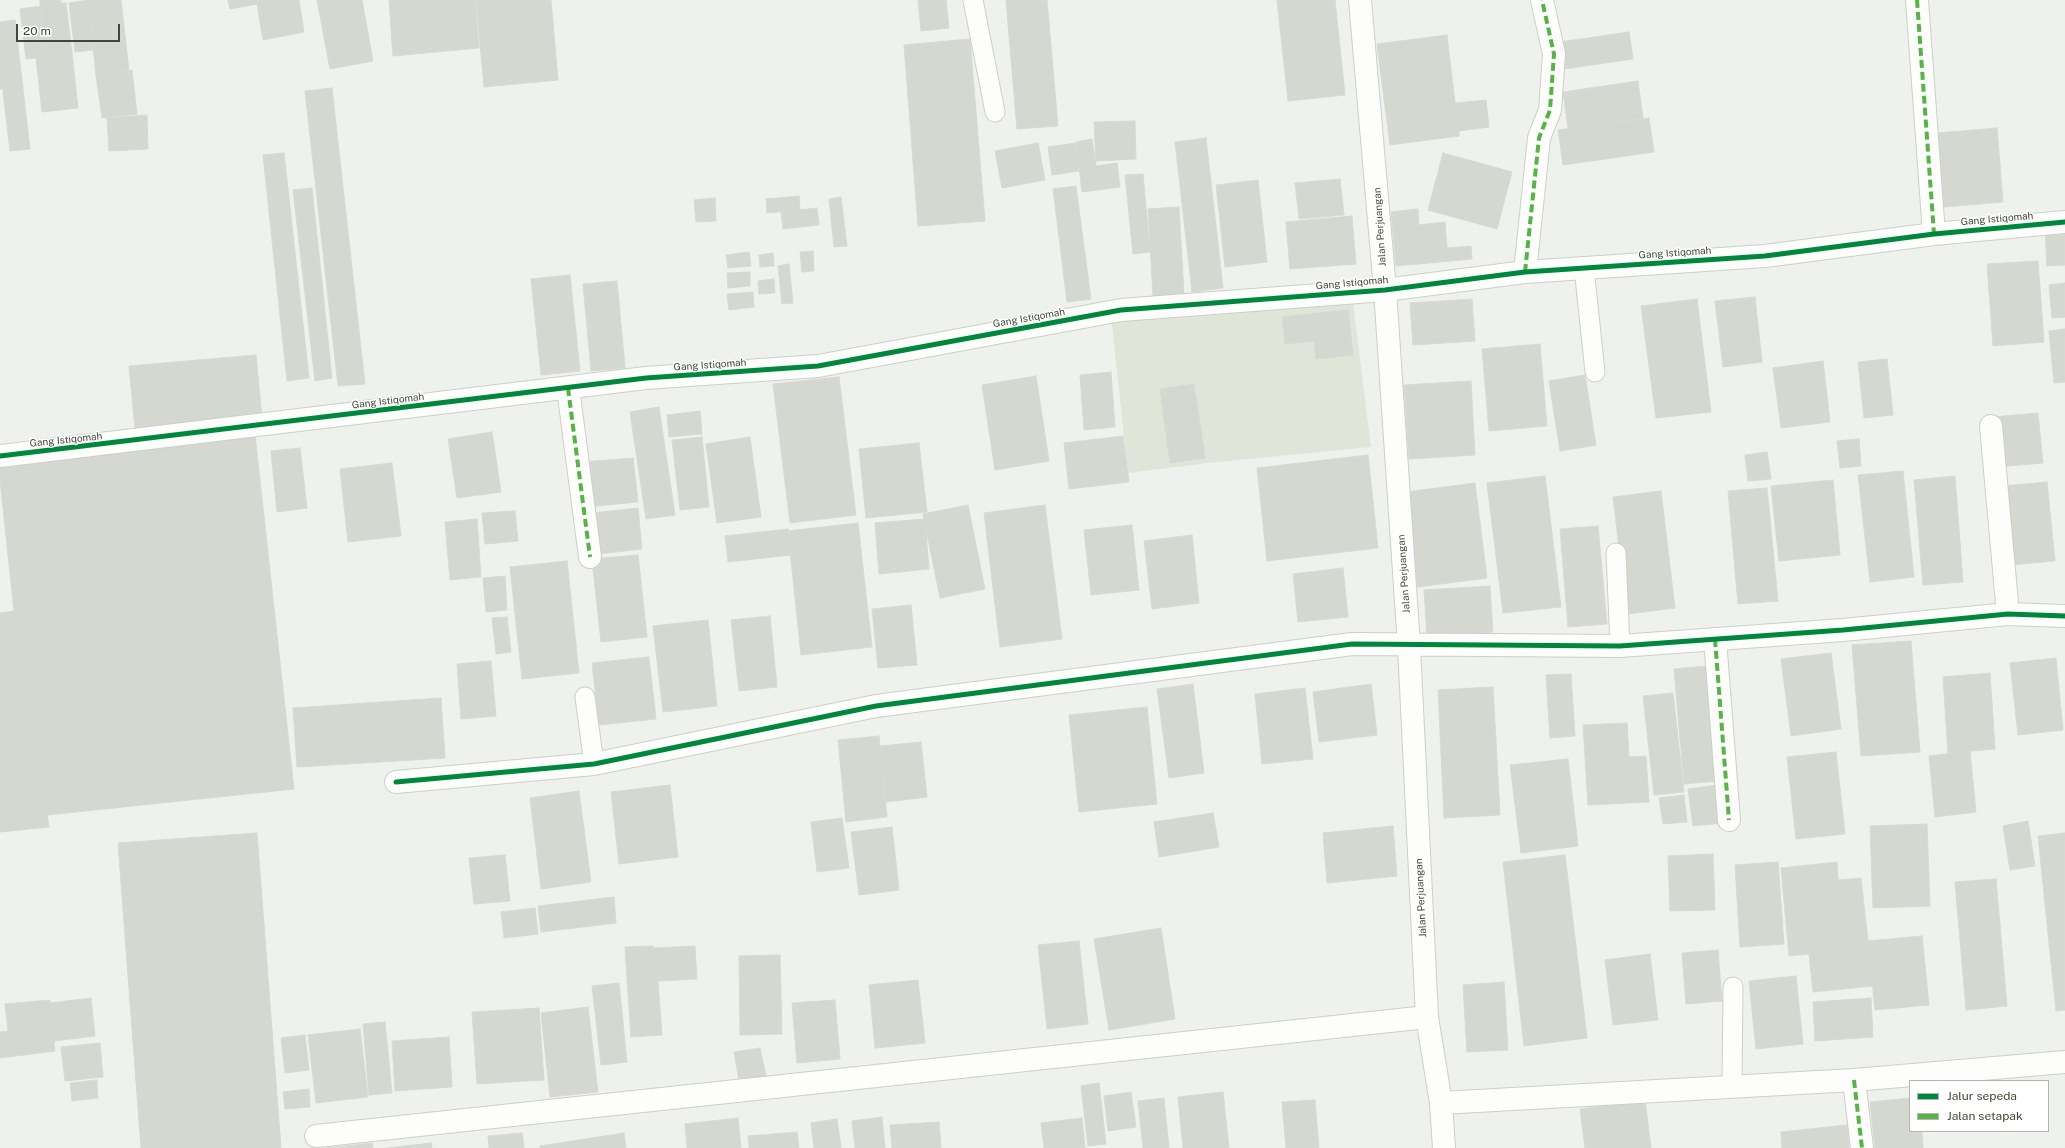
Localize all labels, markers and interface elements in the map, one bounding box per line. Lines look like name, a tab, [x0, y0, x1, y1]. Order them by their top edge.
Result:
scale bar	[18, 16, 122, 42]
text: 20 m	[23, 24, 51, 38]
street label: Jalan Perjuangan	[1371, 187, 1389, 267]
street label: Gang Istiqomah	[1960, 210, 2034, 228]
street label: Gang Istiqomah	[1638, 244, 1712, 262]
street label: Gang Istiqomah	[1315, 274, 1389, 292]
street label: Gang Istiqomah	[992, 306, 1066, 330]
street label: Gang Istiqomah	[673, 356, 747, 374]
street label: Gang Istiqomah	[351, 391, 425, 411]
street label: Gang Istiqomah	[29, 430, 103, 450]
street label: Jalan Perjuangan	[1395, 534, 1413, 614]
street label: Jalan Perjuangan	[1413, 858, 1429, 938]
legend	[1909, 1080, 2049, 1132]
text: Jalur sepeda	[1947, 1089, 2017, 1103]
text: Jalan setapak	[1947, 1109, 2023, 1123]

